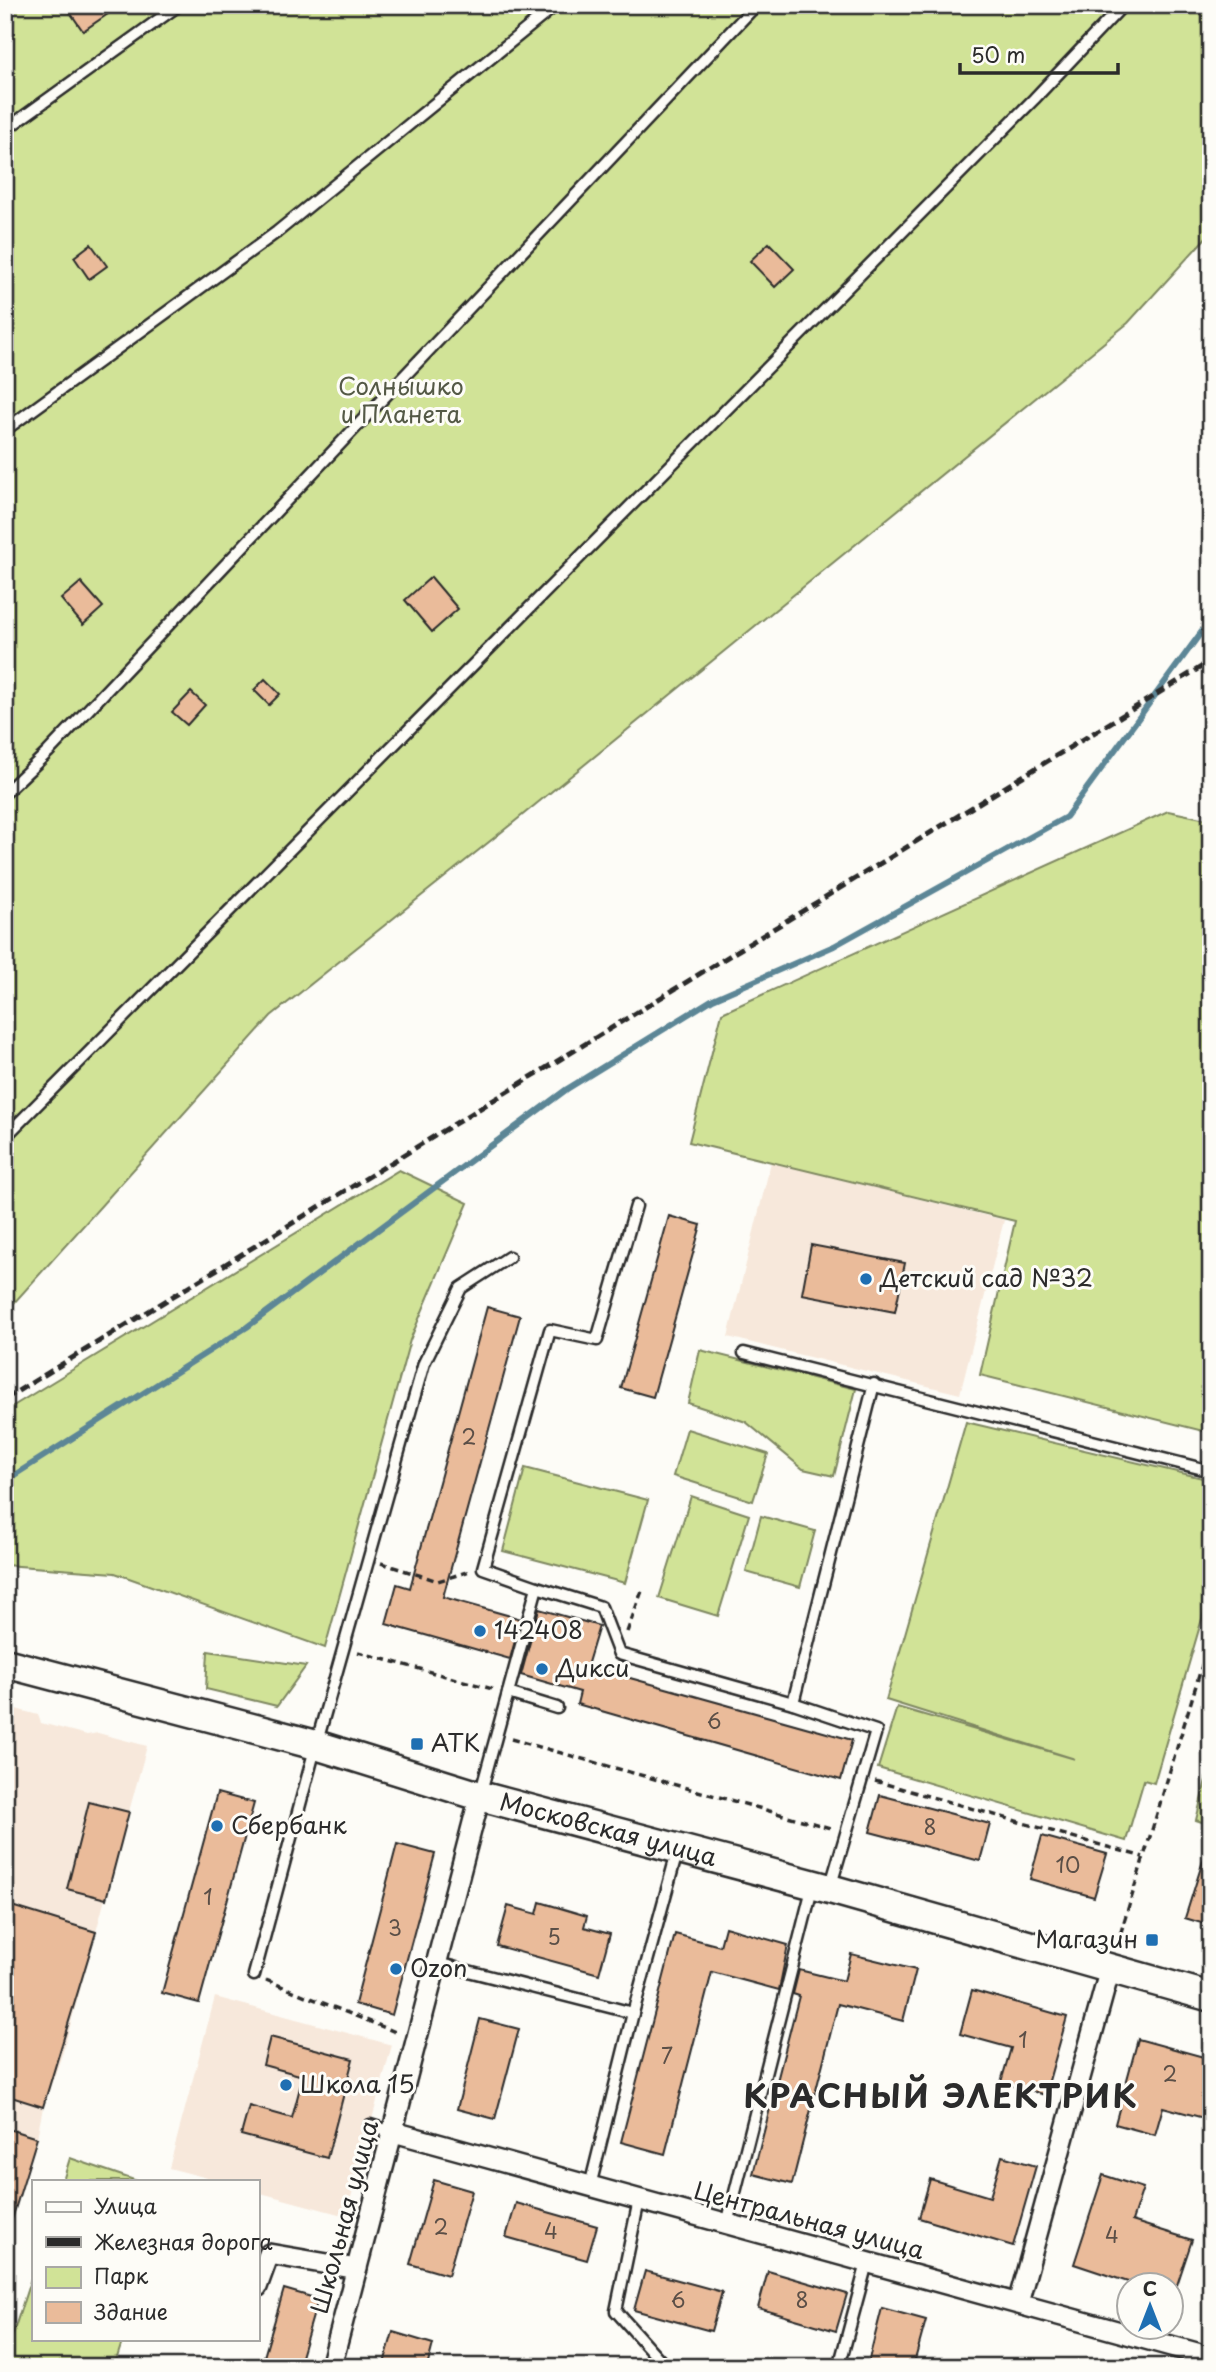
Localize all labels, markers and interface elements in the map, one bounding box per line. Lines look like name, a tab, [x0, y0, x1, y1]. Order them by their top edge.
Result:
scale bar	[960, 32, 1118, 76]
text: 50 m	[971, 38, 1025, 70]
park label: Солнышко и Планета	[338, 367, 464, 431]
place label: Детский сад №32	[879, 1259, 1093, 1295]
marker: Детский сад №32	[858, 1271, 874, 1287]
house number: 2	[462, 1420, 476, 1452]
place label: 142408	[494, 1611, 583, 1647]
marker: 142408	[472, 1623, 488, 1639]
place label: Дикси	[555, 1649, 629, 1685]
marker: Дикси	[534, 1661, 550, 1677]
house number: 6	[707, 1704, 721, 1736]
place label: АТК	[431, 1724, 480, 1760]
marker: АТК	[409, 1736, 425, 1752]
street label: Московская улица	[496, 1782, 721, 1874]
place label: Сбербанк	[231, 1806, 348, 1842]
house number: 8	[923, 1810, 937, 1842]
marker: Сбербанк	[209, 1818, 225, 1834]
house number: 10	[1056, 1848, 1080, 1880]
house number: 1	[203, 1880, 213, 1912]
house number: 3	[388, 1911, 402, 1943]
house number: 5	[547, 1920, 561, 1952]
place label: Магазин	[1035, 1920, 1138, 1956]
marker: Магазин	[1144, 1932, 1160, 1948]
place label: Ozon	[410, 1949, 467, 1985]
marker: Ozon	[388, 1961, 404, 1977]
house number: 1	[1018, 2023, 1028, 2055]
house number: 7	[661, 2039, 673, 2071]
house number: 2	[1163, 2057, 1177, 2089]
place label: Школа 15	[300, 2065, 415, 2101]
district label: КРАСНЫЙ ЭЛЕКТРИК	[744, 2071, 1138, 2119]
marker: Школа 15	[278, 2077, 294, 2093]
street label: Школьная улица	[300, 2116, 386, 2317]
street label: Центральная улица	[691, 2171, 928, 2267]
legend	[32, 2180, 259, 2340]
text: Улица	[94, 2189, 157, 2221]
house number: 2	[434, 2210, 448, 2242]
house number: 4	[544, 2214, 558, 2246]
house number: 4	[1105, 2218, 1119, 2250]
text: Железная дорога	[94, 2225, 272, 2257]
text: Парк	[94, 2259, 149, 2291]
north arrow	[1114, 2270, 1184, 2340]
text: С	[1143, 2274, 1157, 2302]
house number: 6	[671, 2283, 685, 2315]
house number: 8	[795, 2283, 809, 2315]
text: Здание	[94, 2295, 168, 2327]

